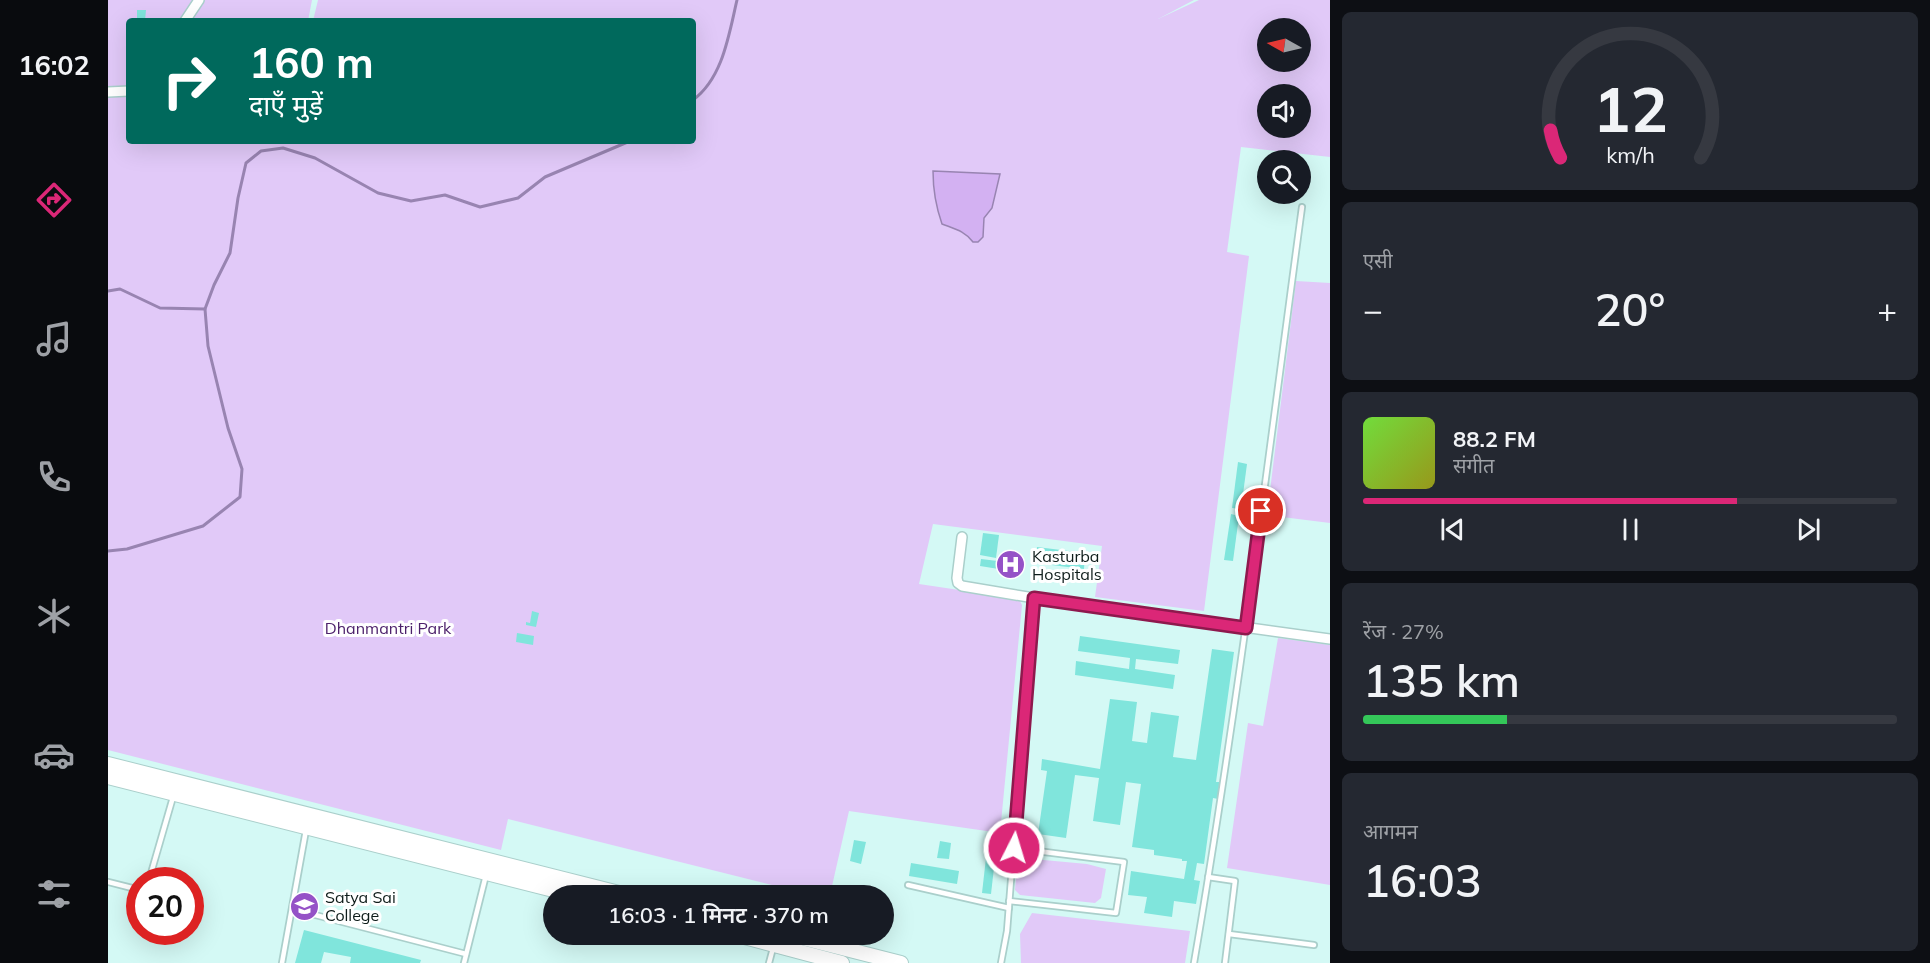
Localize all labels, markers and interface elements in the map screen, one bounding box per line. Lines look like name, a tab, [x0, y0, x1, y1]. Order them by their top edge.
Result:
north arrow	[1257, 18, 1311, 72]
map controls	[1257, 18, 1311, 204]
text: 160 m	[249, 36, 374, 89]
icon: right	[150, 42, 228, 120]
text: 16:02	[18, 48, 90, 82]
text: 12	[1593, 69, 1667, 148]
button: sound	[1257, 84, 1311, 138]
text: दाएँ मुड़ें	[249, 88, 323, 122]
text: km/h	[1606, 141, 1654, 168]
button: search	[1257, 150, 1311, 204]
icon: directions	[33, 179, 75, 221]
text: एसी	[1363, 248, 1393, 273]
text: 20°	[1595, 281, 1665, 337]
text: −	[1363, 289, 1383, 330]
text: +	[1877, 289, 1897, 330]
icon: music	[33, 318, 75, 360]
text: 88.2 FM	[1453, 425, 1536, 453]
text: संगीत	[1453, 453, 1494, 478]
icon: phone	[33, 456, 75, 498]
pin	[1235, 485, 1286, 536]
icon: arrive	[1244, 494, 1277, 527]
icon: previous	[1436, 513, 1469, 546]
icon: pause	[1614, 513, 1647, 546]
icon: next	[1792, 513, 1825, 546]
place label: Kasturba Hospitals	[1032, 546, 1102, 584]
hospital icon: Kasturba Hospitals	[995, 549, 1027, 581]
icon: climate	[33, 595, 75, 637]
park label: Dhanmantri Park	[325, 618, 452, 638]
text: रेंज · 27%	[1363, 619, 1444, 644]
text: 135 km	[1363, 652, 1520, 708]
icon: car	[33, 734, 75, 776]
position arrow	[982, 816, 1046, 880]
text: आगमन	[1363, 819, 1418, 844]
text: 16:03	[1363, 852, 1482, 908]
speed limit sign: 20	[126, 867, 204, 945]
icon: filters	[33, 873, 75, 915]
place label: Satya Sai College	[325, 887, 396, 925]
school or university icon: Satya Sai College	[288, 890, 320, 922]
text: 16:03 · 1 मिनट · 370 m	[608, 901, 829, 929]

